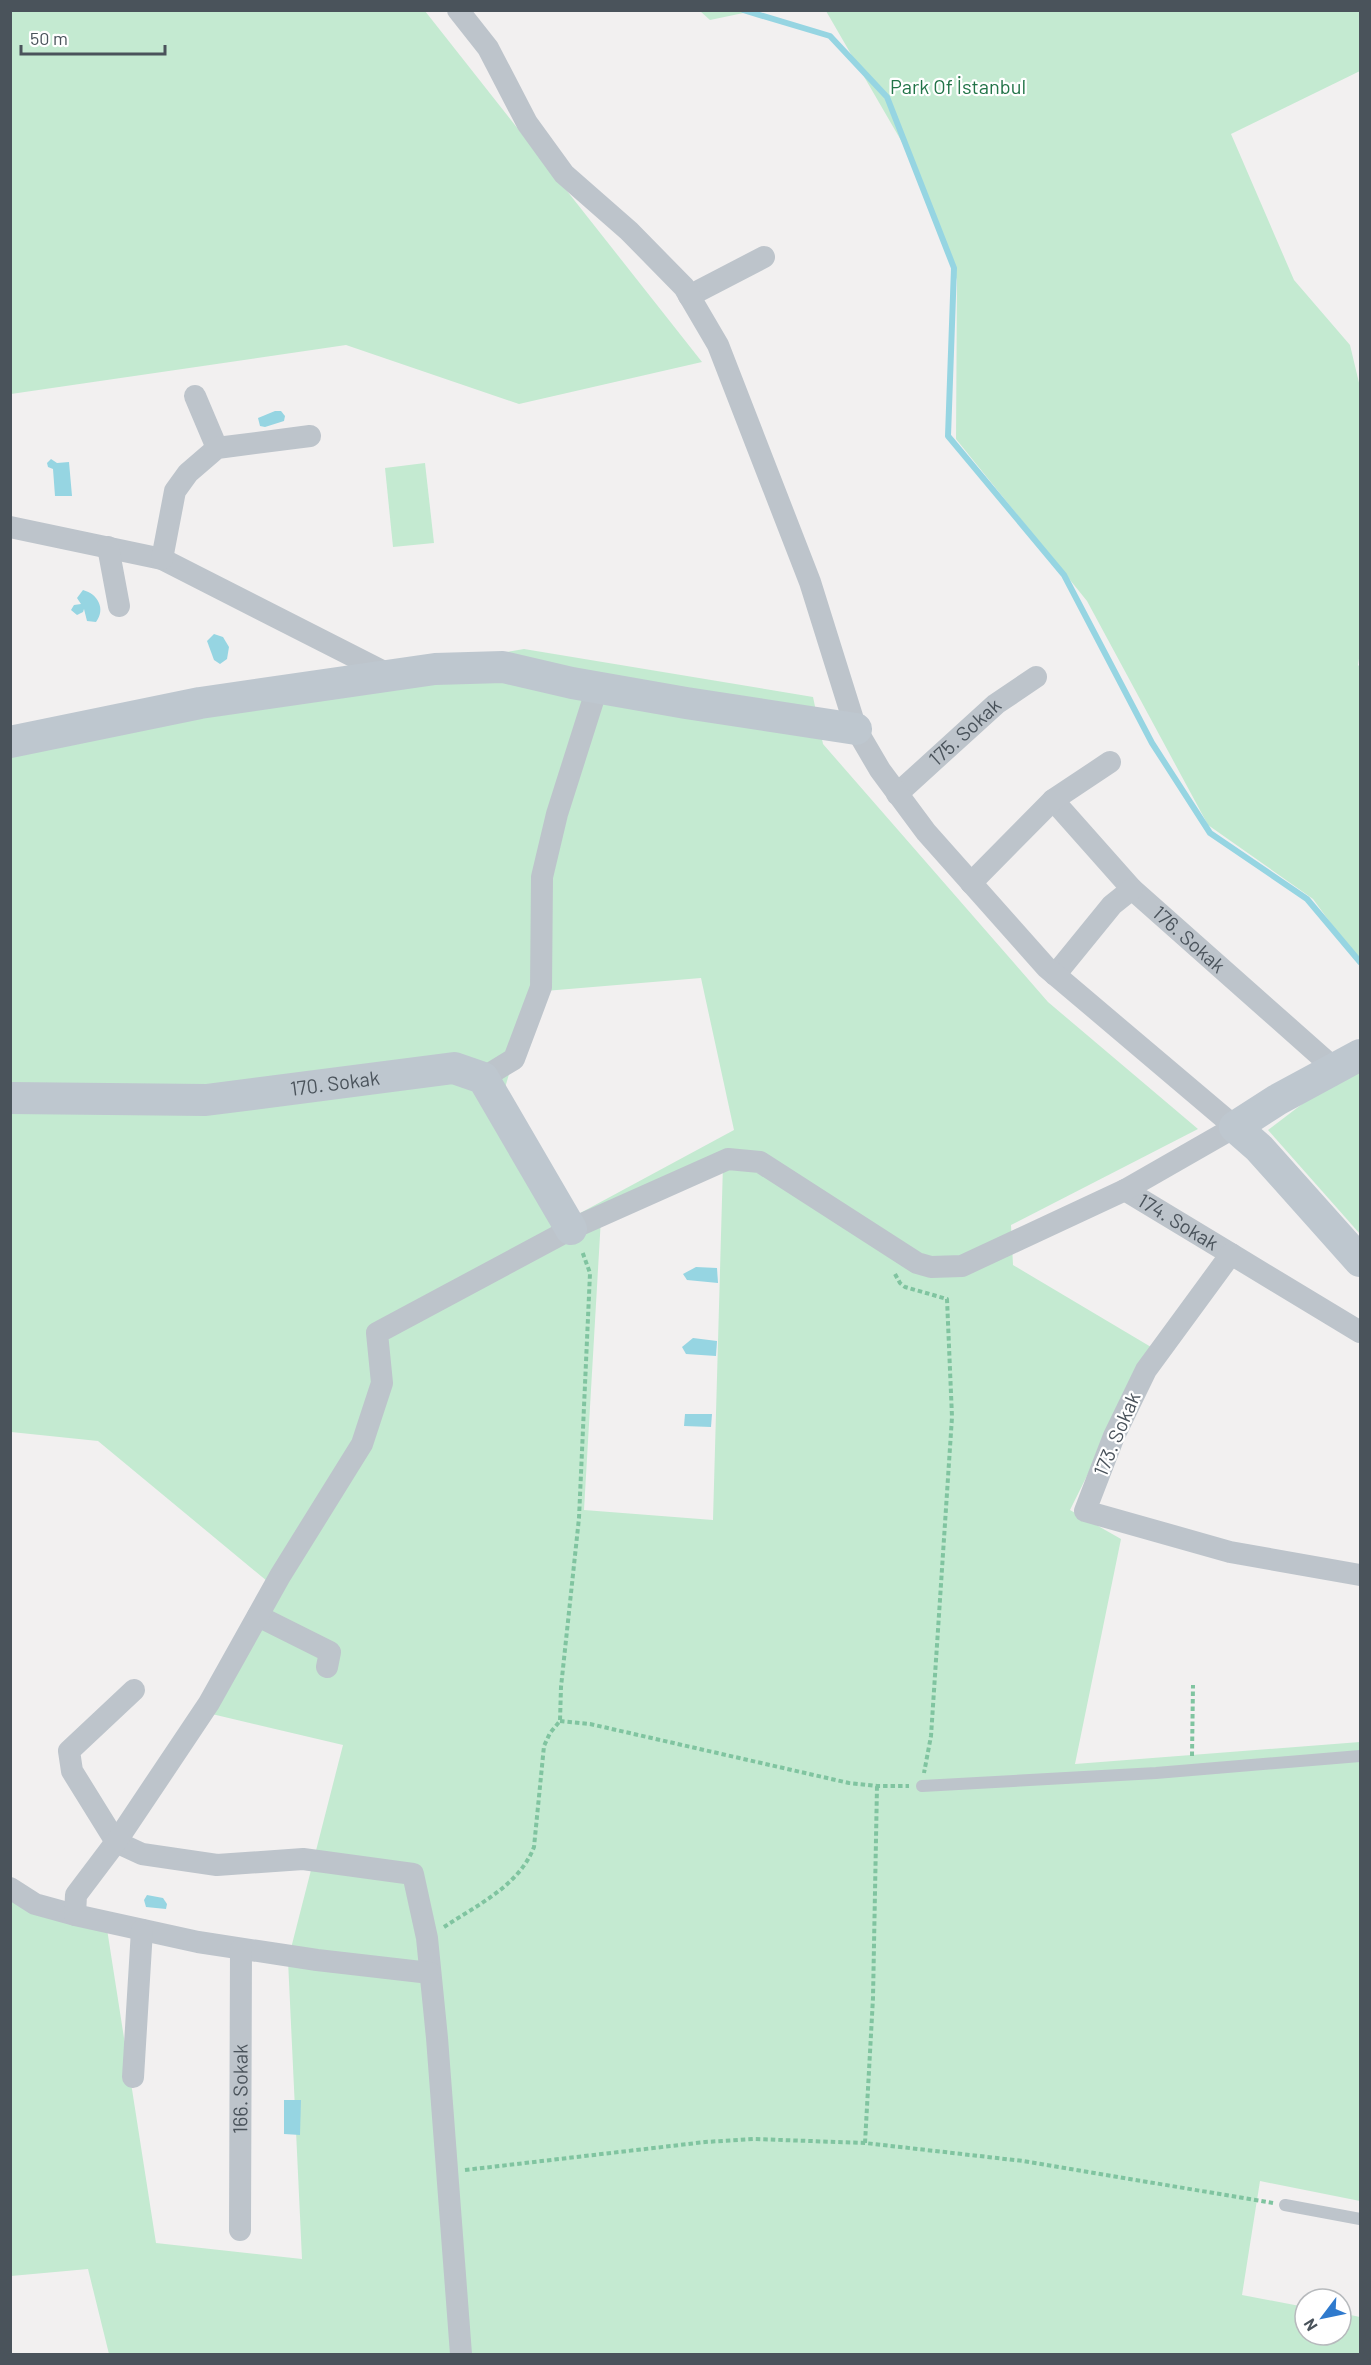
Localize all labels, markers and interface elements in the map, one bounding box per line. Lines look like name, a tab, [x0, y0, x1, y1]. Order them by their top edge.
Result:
scale bar	[21, 18, 165, 56]
text: 50 m	[30, 27, 68, 49]
park label: Park Of İstanbul	[890, 74, 1026, 98]
street label: 175. Sokak	[923, 693, 1005, 770]
street label: 176. Sokak	[1148, 900, 1231, 977]
street label: 170. Sokak	[289, 1065, 381, 1100]
street label: 174. Sokak	[1134, 1188, 1223, 1255]
street label: 173. Sokak	[1088, 1388, 1145, 1479]
street label: 166. Sokak	[227, 2044, 252, 2134]
north arrow	[1293, 2287, 1353, 2347]
text: N	[1299, 2316, 1321, 2335]

